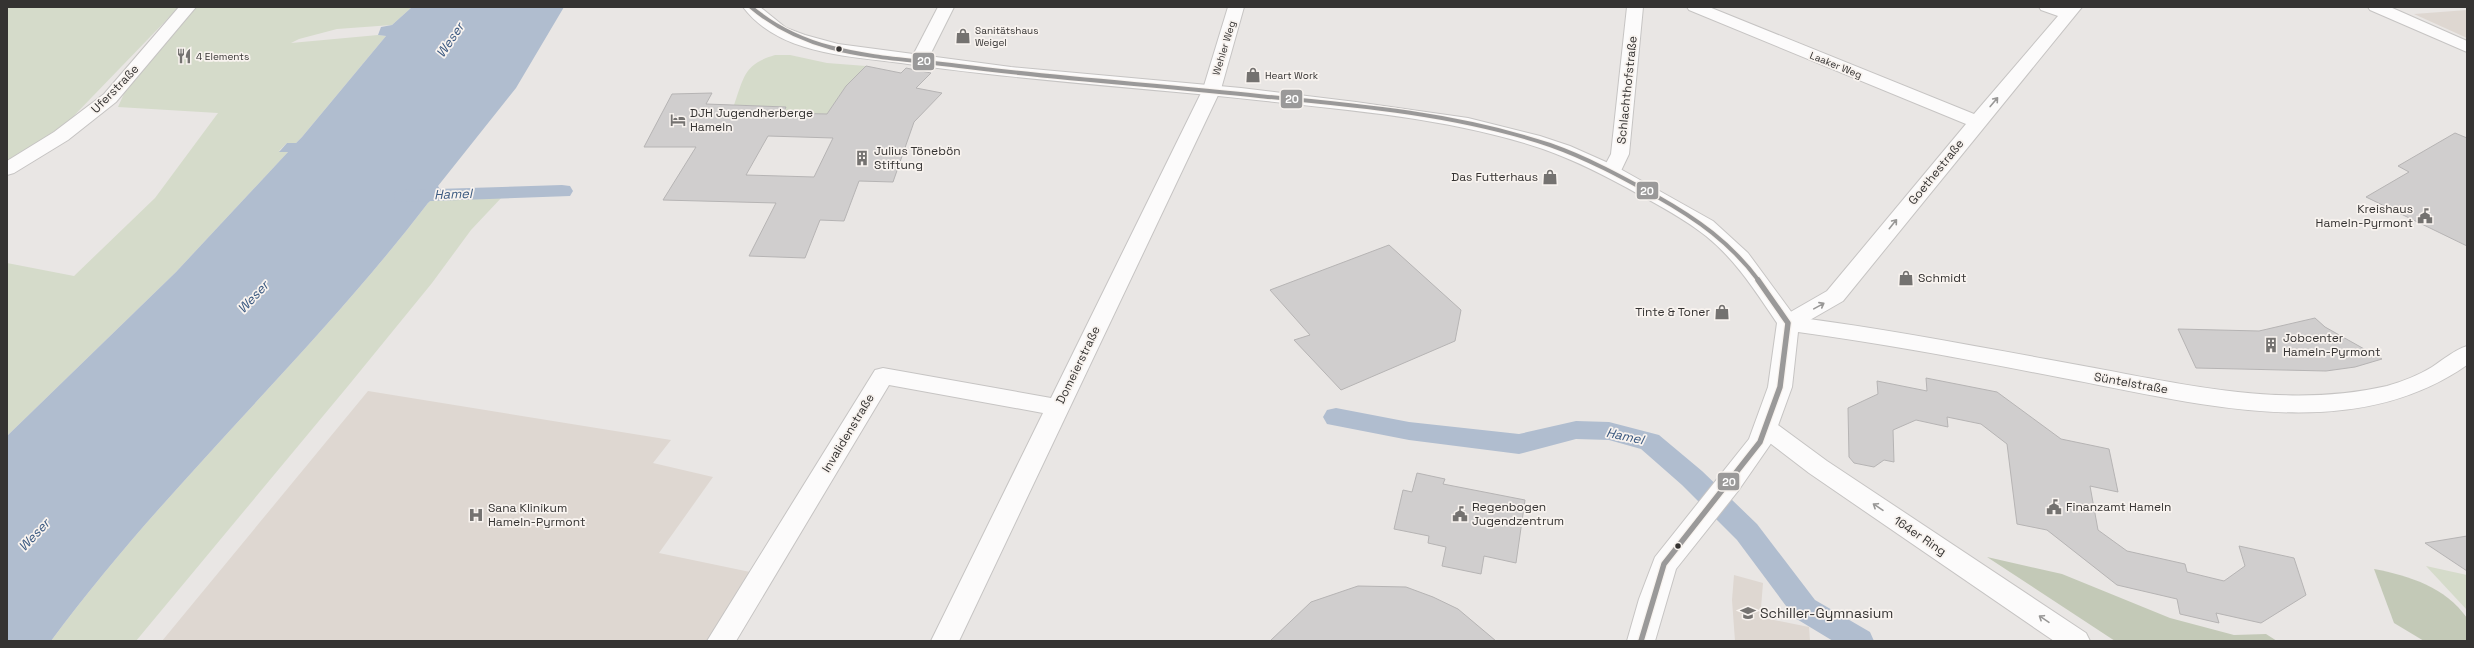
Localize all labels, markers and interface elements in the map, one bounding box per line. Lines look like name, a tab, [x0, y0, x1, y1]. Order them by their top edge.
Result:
water label: Weser	[432, 18, 469, 61]
street label: Wehler Weg	[1210, 19, 1238, 77]
place label: Sanitätshaus Weigel	[975, 24, 1038, 49]
shop icon: Sanitätshaus Weigel	[954, 27, 972, 45]
street label: Schlachthofstraße	[1613, 35, 1641, 145]
unlabelled marker	[834, 44, 844, 54]
restaurant icon: 4 Elements	[175, 47, 193, 65]
street label: Laaker Weg	[1808, 49, 1864, 81]
place label: 4 Elements	[196, 50, 249, 63]
line badge: 20	[912, 52, 935, 71]
text: 20	[917, 54, 931, 68]
street label: Uferstraße	[88, 61, 142, 117]
shop icon: Heart Work	[1244, 66, 1262, 84]
place label: Heart Work	[1265, 69, 1319, 82]
line badge: 20	[1280, 89, 1303, 109]
text: 20	[1285, 92, 1299, 106]
one-way arrow	[1989, 97, 1998, 108]
place label: DJH Jugendherberge Hameln	[690, 105, 813, 135]
hotel icon: DJH Jugendherberge Hameln	[669, 111, 687, 129]
street label: Goethestraße	[1905, 136, 1967, 208]
place label: Julius Tönebön Stiftung	[874, 143, 961, 173]
building icon: Julius Tönebön Stiftung	[853, 149, 871, 167]
shop icon: Das Futterhaus	[1541, 168, 1559, 186]
place label: Das Futterhaus	[1451, 169, 1538, 185]
line badge: 20	[1636, 181, 1659, 200]
text: 20	[1640, 184, 1654, 198]
water label: Hamel	[434, 185, 474, 203]
place label: Kreishaus Hameln-Pyrmont	[2316, 201, 2413, 231]
public building icon: Kreishaus Hameln-Pyrmont	[2416, 207, 2434, 225]
one-way arrow	[1889, 219, 1898, 230]
shop icon: Schmidt	[1897, 269, 1915, 287]
place label: Schmidt	[1918, 270, 1966, 286]
water label: Weser	[234, 276, 274, 317]
one-way arrow	[1813, 301, 1825, 309]
shop icon: Tinte & Toner	[1713, 303, 1731, 321]
place label: Tinte & Toner	[1635, 304, 1710, 320]
street label: Domeierstraße	[1052, 323, 1104, 407]
place label: Jobcenter Hameln-Pyrmont	[2283, 330, 2380, 360]
building icon: Jobcenter Hameln-Pyrmont	[2262, 336, 2280, 354]
street label: Süntelstraße	[2093, 369, 2169, 397]
street label: Invalidenstraße	[818, 391, 878, 475]
water label: Hamel	[1605, 424, 1647, 449]
line badge: 20	[1717, 472, 1740, 491]
text: 20	[1722, 475, 1736, 489]
public building icon: Finanzamt Hameln	[2045, 498, 2063, 516]
place label: Regenbogen Jugendzentrum	[1472, 499, 1564, 529]
place label: Finanzamt Hameln	[2066, 499, 2171, 515]
place label: Sana Klinikum Hameln-Pyrmont	[488, 500, 585, 530]
one-way arrow	[1873, 503, 1884, 511]
public building icon: Regenbogen Jugendzentrum	[1451, 505, 1469, 523]
hospital icon: Sana Klinikum Hameln-Pyrmont	[467, 506, 485, 524]
street label: 164er Ring	[1891, 513, 1949, 559]
water label: Weser	[15, 514, 55, 555]
unlabelled marker	[1673, 541, 1683, 551]
school or university icon: Schiller-Gymnasium	[1739, 604, 1757, 622]
place label: Schiller-Gymnasium	[1760, 604, 1893, 622]
one-way arrow	[2038, 615, 2049, 623]

